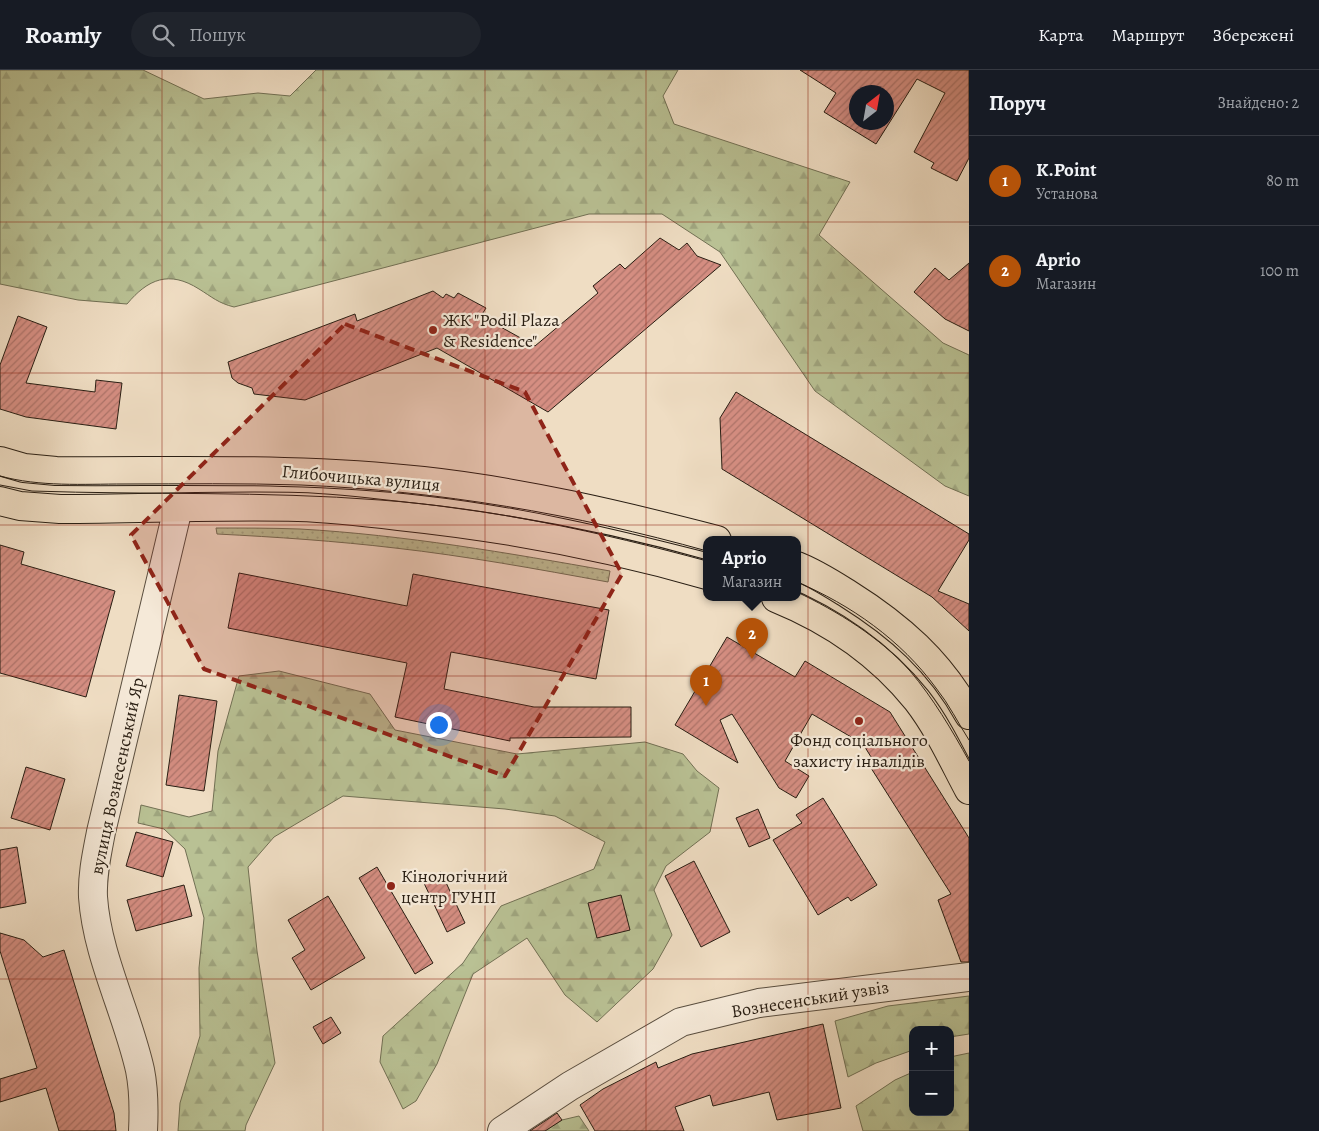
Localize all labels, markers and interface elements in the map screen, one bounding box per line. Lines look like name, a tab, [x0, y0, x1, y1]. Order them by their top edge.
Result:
search box	[131, 12, 481, 57]
text: Roamly	[25, 19, 101, 51]
icon: search	[149, 21, 177, 49]
text: Пошук	[189, 22, 246, 48]
text: Карта	[1038, 23, 1084, 47]
text: Маршрут	[1112, 23, 1185, 47]
text: Збережені	[1213, 23, 1294, 47]
north arrow	[849, 85, 894, 130]
text: Поруч	[989, 89, 1046, 117]
text: Знайдено: 2	[1218, 92, 1299, 114]
text: K.Point	[1036, 157, 1096, 183]
text: 1	[1002, 170, 1008, 192]
text: 80 m	[1266, 170, 1299, 192]
text: Установа	[1036, 183, 1098, 205]
text: Aprio	[1036, 247, 1081, 273]
text: 2	[1001, 260, 1009, 282]
text: 100 m	[1260, 260, 1299, 282]
text: Магазин	[1036, 273, 1096, 295]
place label: ЖК "Podil Plaza & Residence"	[443, 308, 560, 353]
marker: ЖК "Podil Plaza & Residence"	[427, 324, 439, 336]
street label: Глибочицька вулиця	[281, 459, 441, 497]
popup	[703, 536, 801, 601]
text: Aprio	[722, 545, 767, 571]
text: Магазин	[722, 571, 782, 593]
pin: 2	[736, 618, 768, 659]
pin: 1	[690, 665, 722, 706]
street label: вулиця Вознесенський Яр	[84, 675, 150, 877]
your location	[426, 712, 452, 738]
marker: Фонд соціального захисту інвалідів	[853, 715, 865, 727]
place label: Фонд соціального захисту інвалідів	[790, 728, 928, 773]
place label: Кінологічний центр ГУНП	[401, 864, 508, 909]
marker: Кінологічний центр ГУНП	[385, 880, 397, 892]
street label: Вознесенський узвіз	[730, 975, 890, 1023]
map controls	[909, 1026, 954, 1116]
button: +	[909, 1026, 954, 1071]
button: −	[909, 1071, 954, 1116]

